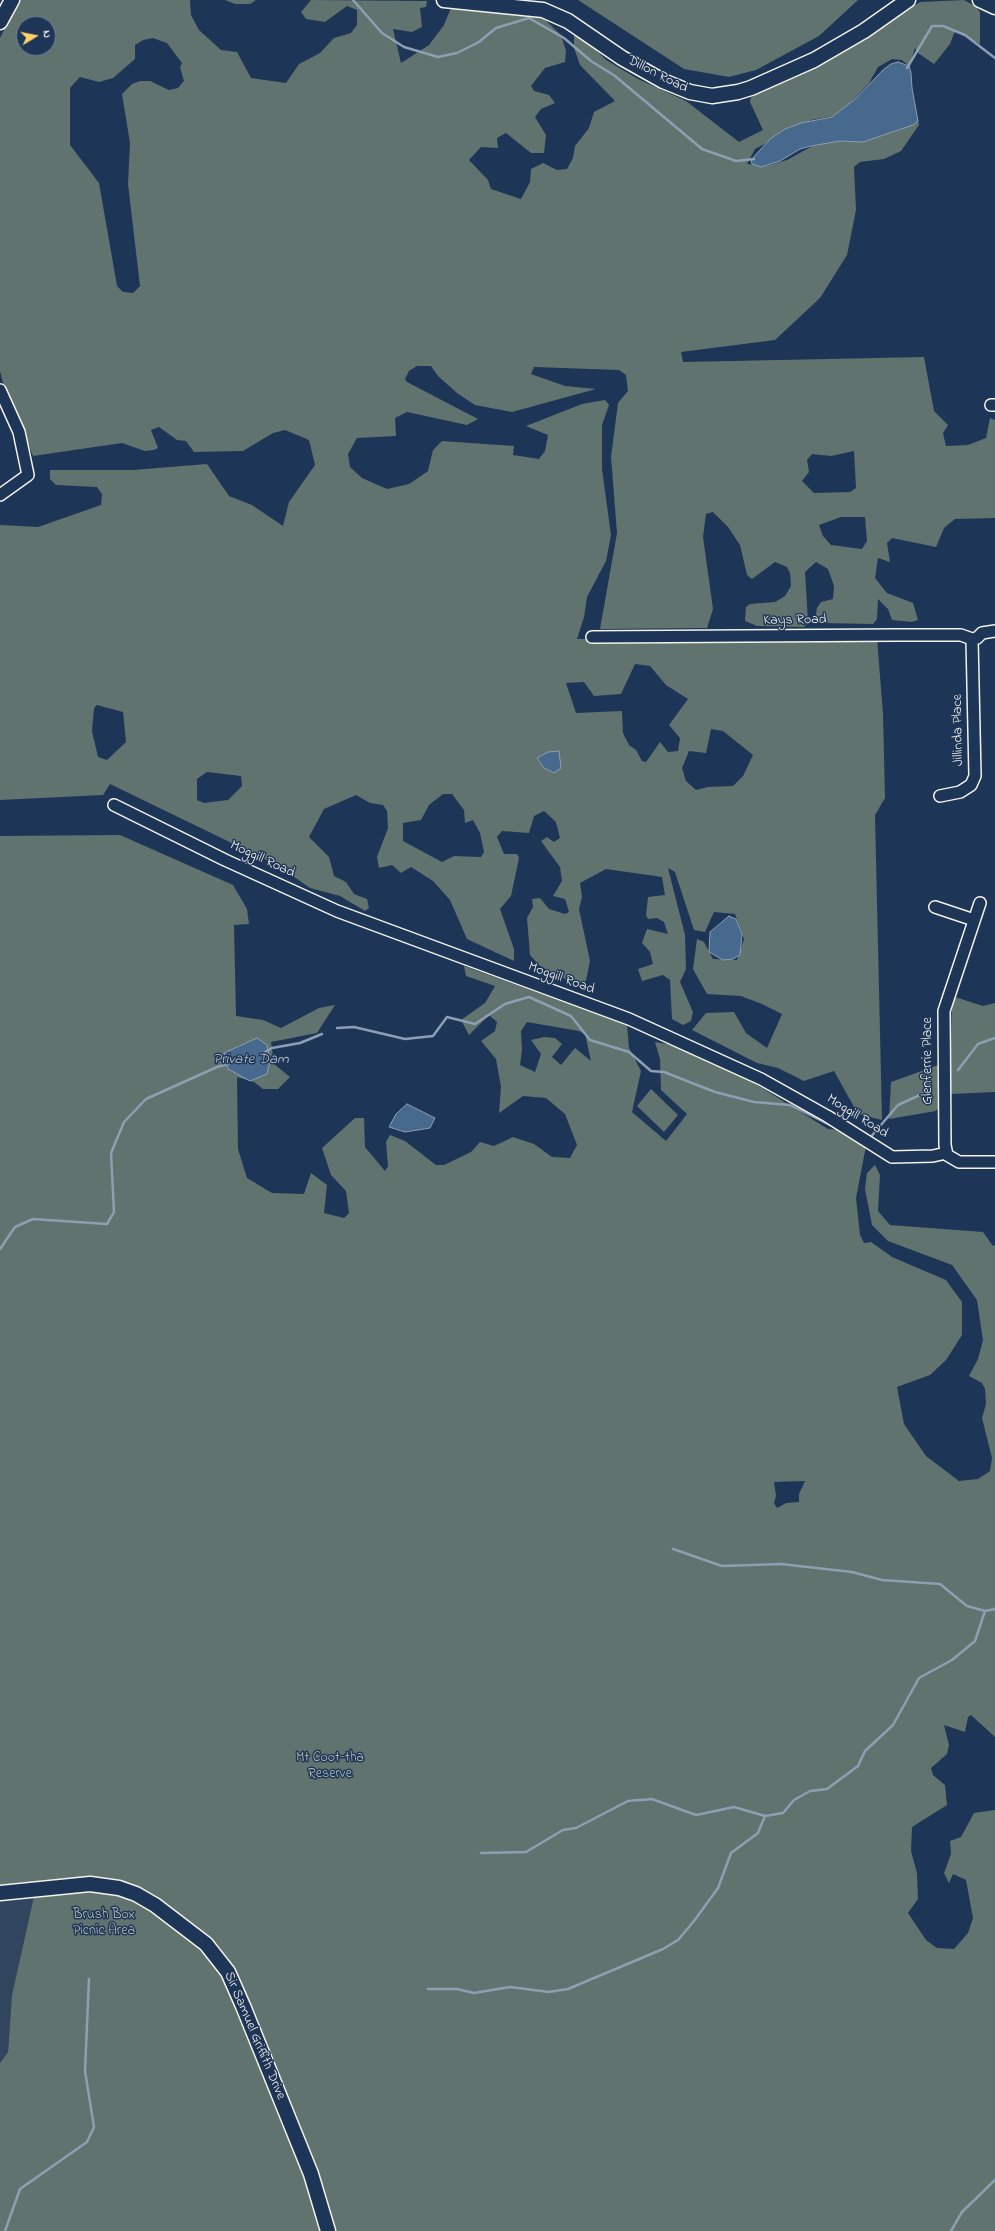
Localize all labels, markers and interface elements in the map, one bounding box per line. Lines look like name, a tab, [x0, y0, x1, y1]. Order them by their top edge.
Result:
north arrow	[16, 16, 56, 56]
text: N	[38, 29, 55, 39]
street label: Dillon Road	[624, 53, 690, 97]
street label: Kays Road	[763, 612, 827, 630]
street label: Jillinda Place	[950, 694, 968, 766]
street label: Moggill Road	[227, 838, 297, 882]
street label: Moggill Road	[525, 959, 597, 999]
street label: Glenferrie Place	[921, 1017, 937, 1105]
water label: Private Dam	[213, 1052, 289, 1070]
street label: Moggill Road	[823, 1091, 891, 1143]
park label: Mt Coot-tha Reserve	[296, 1751, 364, 1784]
park label: Brush Box Picnic Area	[73, 1908, 135, 1940]
street label: Sir Samuel Griffith Drive	[219, 1970, 289, 2102]

